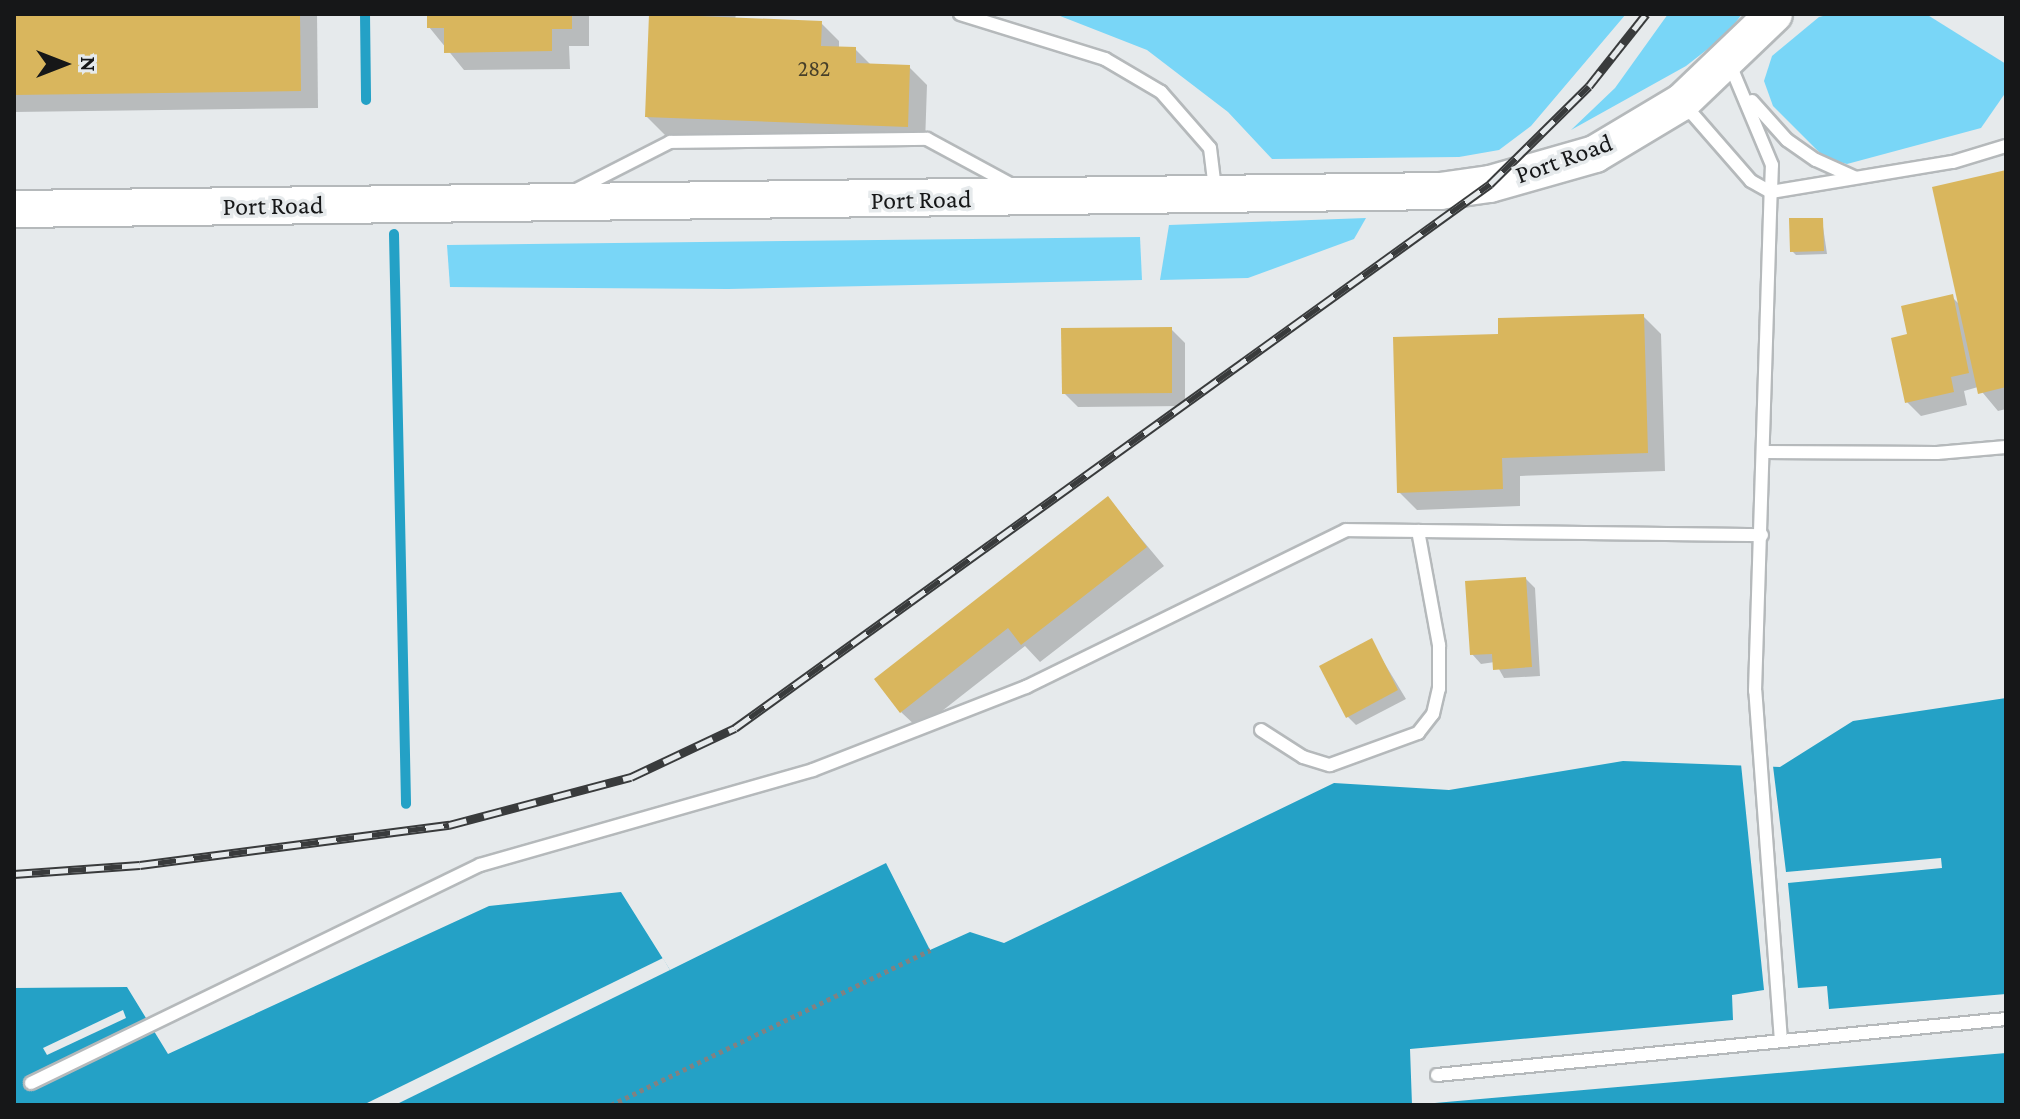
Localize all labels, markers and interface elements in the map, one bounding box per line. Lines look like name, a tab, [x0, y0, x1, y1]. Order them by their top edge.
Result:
north arrow	[24, 24, 104, 104]
house number: 282	[798, 56, 830, 82]
text: N	[76, 57, 101, 72]
street label: Port Road	[1511, 127, 1617, 191]
street label: Port Road	[870, 184, 972, 216]
street label: Port Road	[222, 190, 324, 222]

